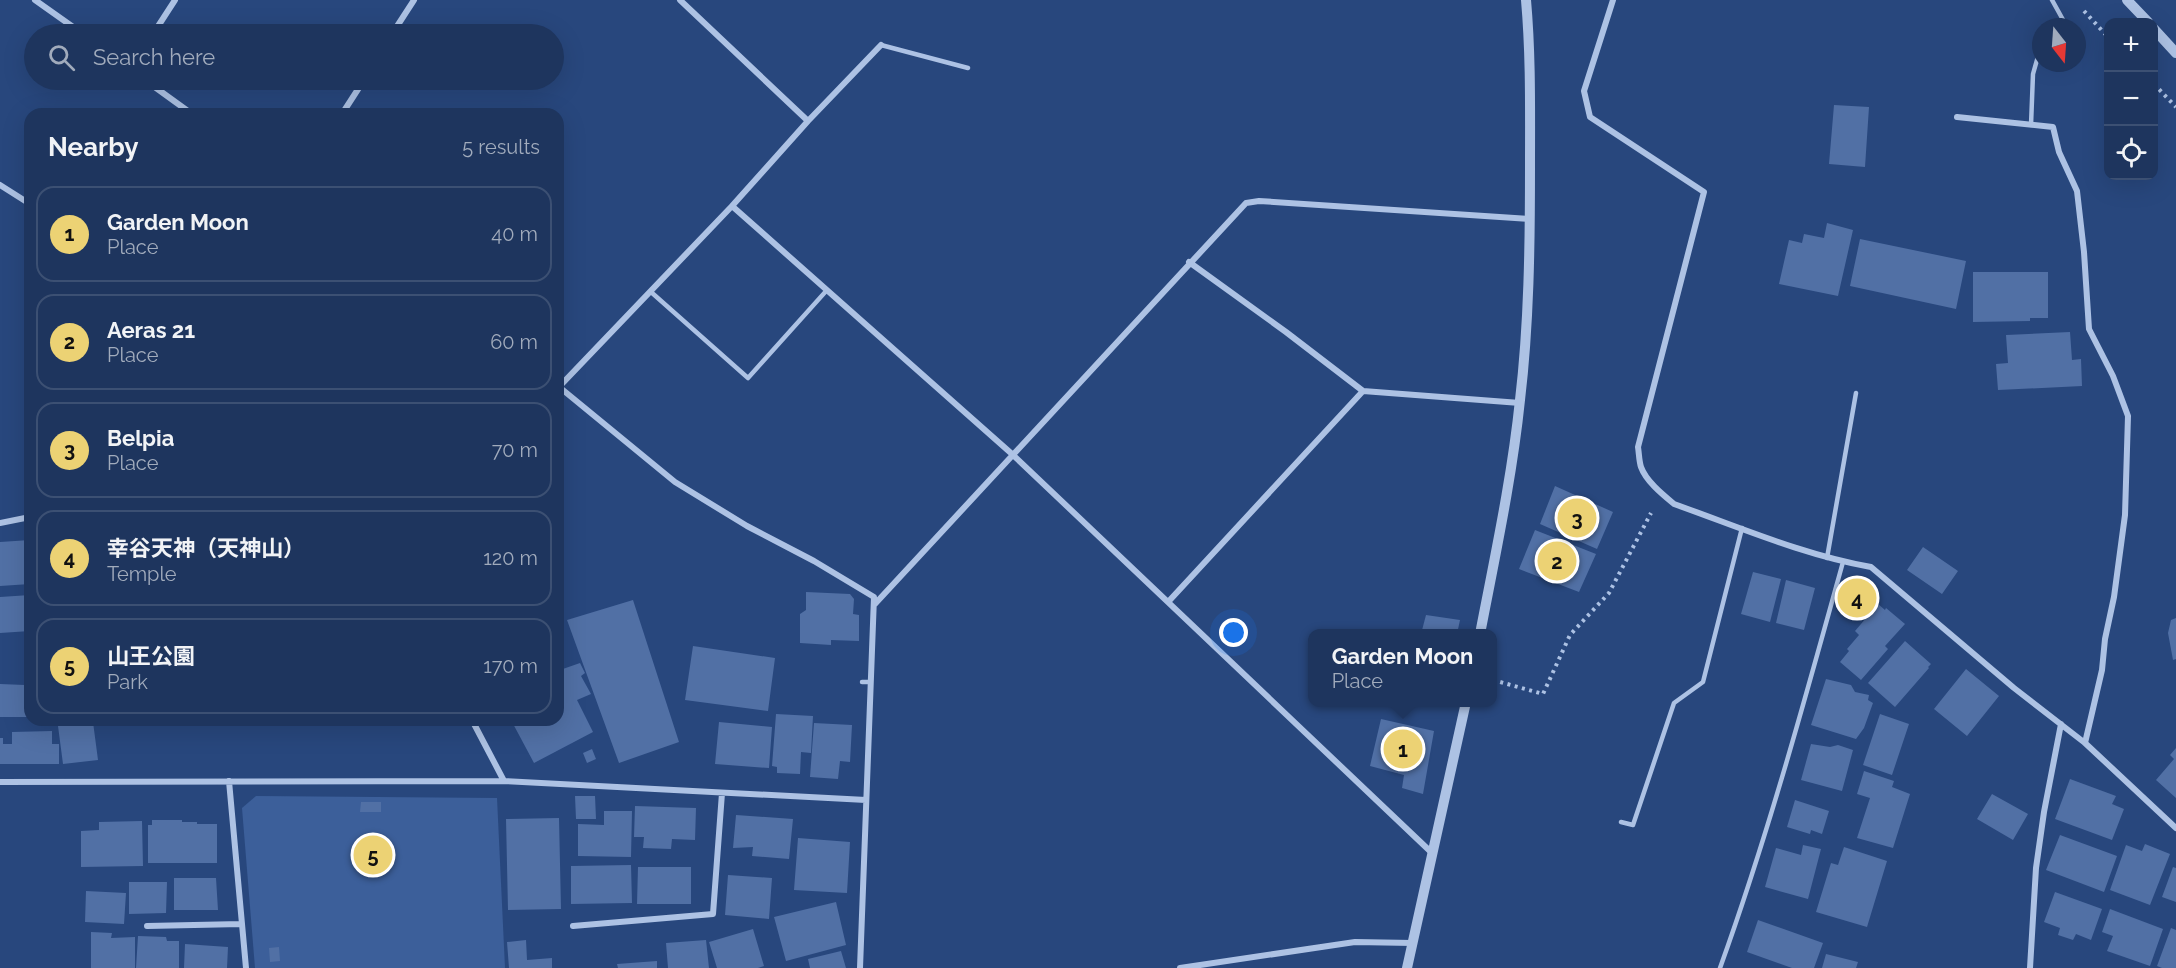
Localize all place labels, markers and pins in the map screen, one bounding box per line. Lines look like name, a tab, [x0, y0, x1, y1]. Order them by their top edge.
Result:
pin: 3	[1558, 496, 1596, 540]
pin: 2	[1538, 538, 1576, 584]
pin: 4	[1838, 576, 1876, 620]
pin: 1	[1384, 726, 1422, 771]
pin: 5	[354, 832, 392, 878]

